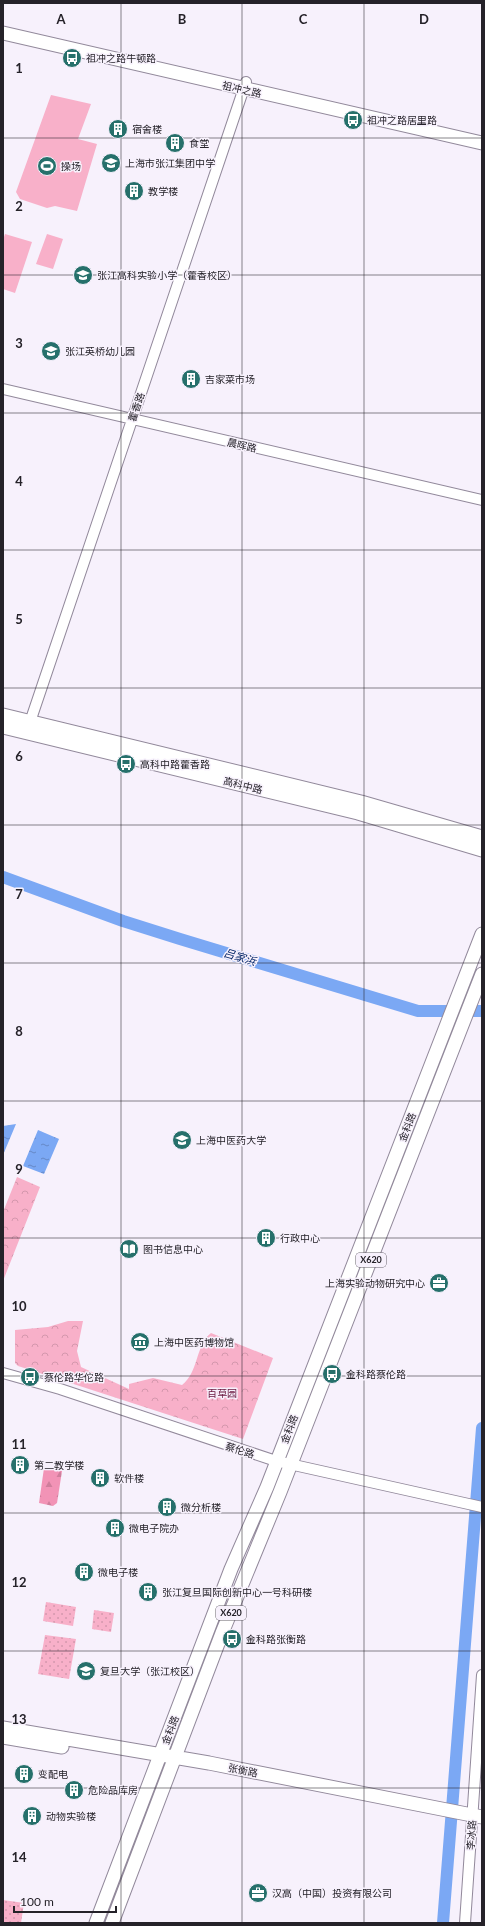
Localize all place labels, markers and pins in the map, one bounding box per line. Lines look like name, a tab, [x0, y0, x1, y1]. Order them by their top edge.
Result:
bus stop icon: 祖冲之路牛顿路	[61, 47, 83, 69]
place label: 祖冲之路牛顿路	[86, 52, 156, 64]
bus stop icon: 祖冲之路居里路	[342, 109, 364, 131]
place label: 祖冲之路居里路	[367, 114, 437, 126]
building icon: 宿舍楼	[107, 118, 129, 140]
place label: 宿舍楼	[132, 123, 162, 135]
building icon: 食堂	[164, 132, 186, 154]
place label: 食堂	[189, 137, 209, 149]
school or university icon: 上海市张江集团中学	[100, 152, 122, 174]
sports icon: 操场	[36, 155, 58, 177]
place label: 上海市张江集团中学	[125, 157, 215, 169]
place label: 操场	[61, 160, 81, 172]
building icon: 教学楼	[123, 180, 145, 202]
place label: 教学楼	[148, 185, 178, 197]
school or university icon: 张江高科实验小学（藿香校区）	[72, 264, 94, 286]
place label: 张江高科实验小学（藿香校区）	[97, 269, 237, 281]
school or university icon: 张江英桥幼儿园	[40, 340, 62, 362]
place label: 张江英桥幼儿园	[65, 345, 135, 357]
building icon: 吉家菜市场	[180, 368, 202, 390]
place label: 吉家菜市场	[205, 373, 255, 385]
bus stop icon: 高科中路藿香路	[115, 753, 137, 775]
place label: 高科中路藿香路	[140, 758, 210, 770]
school or university icon: 上海中医药大学	[171, 1129, 193, 1151]
place label: 上海中医药大学	[196, 1134, 266, 1146]
building icon: 行政中心	[255, 1227, 277, 1249]
place label: 行政中心	[280, 1232, 320, 1244]
library icon: 图书信息中心	[118, 1238, 140, 1260]
place label: 图书信息中心	[143, 1243, 203, 1255]
office icon: 上海实验动物研究中心	[428, 1272, 450, 1294]
place label: 上海实验动物研究中心	[325, 1277, 425, 1289]
museum icon: 上海中医药博物馆	[129, 1331, 151, 1353]
place label: 上海中医药博物馆	[154, 1336, 234, 1348]
bus stop icon: 金科路蔡伦路	[321, 1363, 343, 1385]
bus stop icon: 蔡伦路华佗路	[19, 1366, 41, 1388]
place label: 金科路蔡伦路	[346, 1368, 406, 1380]
place label: 蔡伦路华佗路	[44, 1371, 104, 1383]
building icon: 第二教学楼	[9, 1454, 31, 1476]
place label: 第二教学楼	[34, 1459, 84, 1471]
building icon: 软件楼	[89, 1467, 111, 1489]
place label: 软件楼	[114, 1472, 144, 1484]
building icon: 微分析楼	[156, 1496, 178, 1518]
place label: 微分析楼	[181, 1501, 221, 1513]
building icon: 微电子院办	[104, 1517, 126, 1539]
place label: 微电子院办	[129, 1522, 179, 1534]
building icon: 微电子楼	[73, 1561, 95, 1583]
place label: 微电子楼	[98, 1566, 138, 1578]
building icon: 张江复旦国际创新中心一号科研楼	[137, 1581, 159, 1603]
place label: 张江复旦国际创新中心一号科研楼	[162, 1586, 312, 1598]
bus stop icon: 金科路张衡路	[221, 1628, 243, 1650]
place label: 金科路张衡路	[246, 1633, 306, 1645]
school or university icon: 复旦大学（张江校区）	[75, 1660, 97, 1682]
place label: 复旦大学（张江校区）	[100, 1665, 200, 1677]
building icon: 变配电	[13, 1763, 35, 1785]
place label: 变配电	[38, 1768, 68, 1780]
building icon: 危险品库房	[63, 1779, 85, 1801]
place label: 危险品库房	[88, 1784, 138, 1796]
building icon: 动物实验楼	[21, 1805, 43, 1827]
place label: 动物实验楼	[46, 1810, 96, 1822]
office icon: 汉高（中国）投资有限公司	[247, 1882, 269, 1904]
place label: 汉高（中国）投资有限公司	[272, 1887, 392, 1899]

